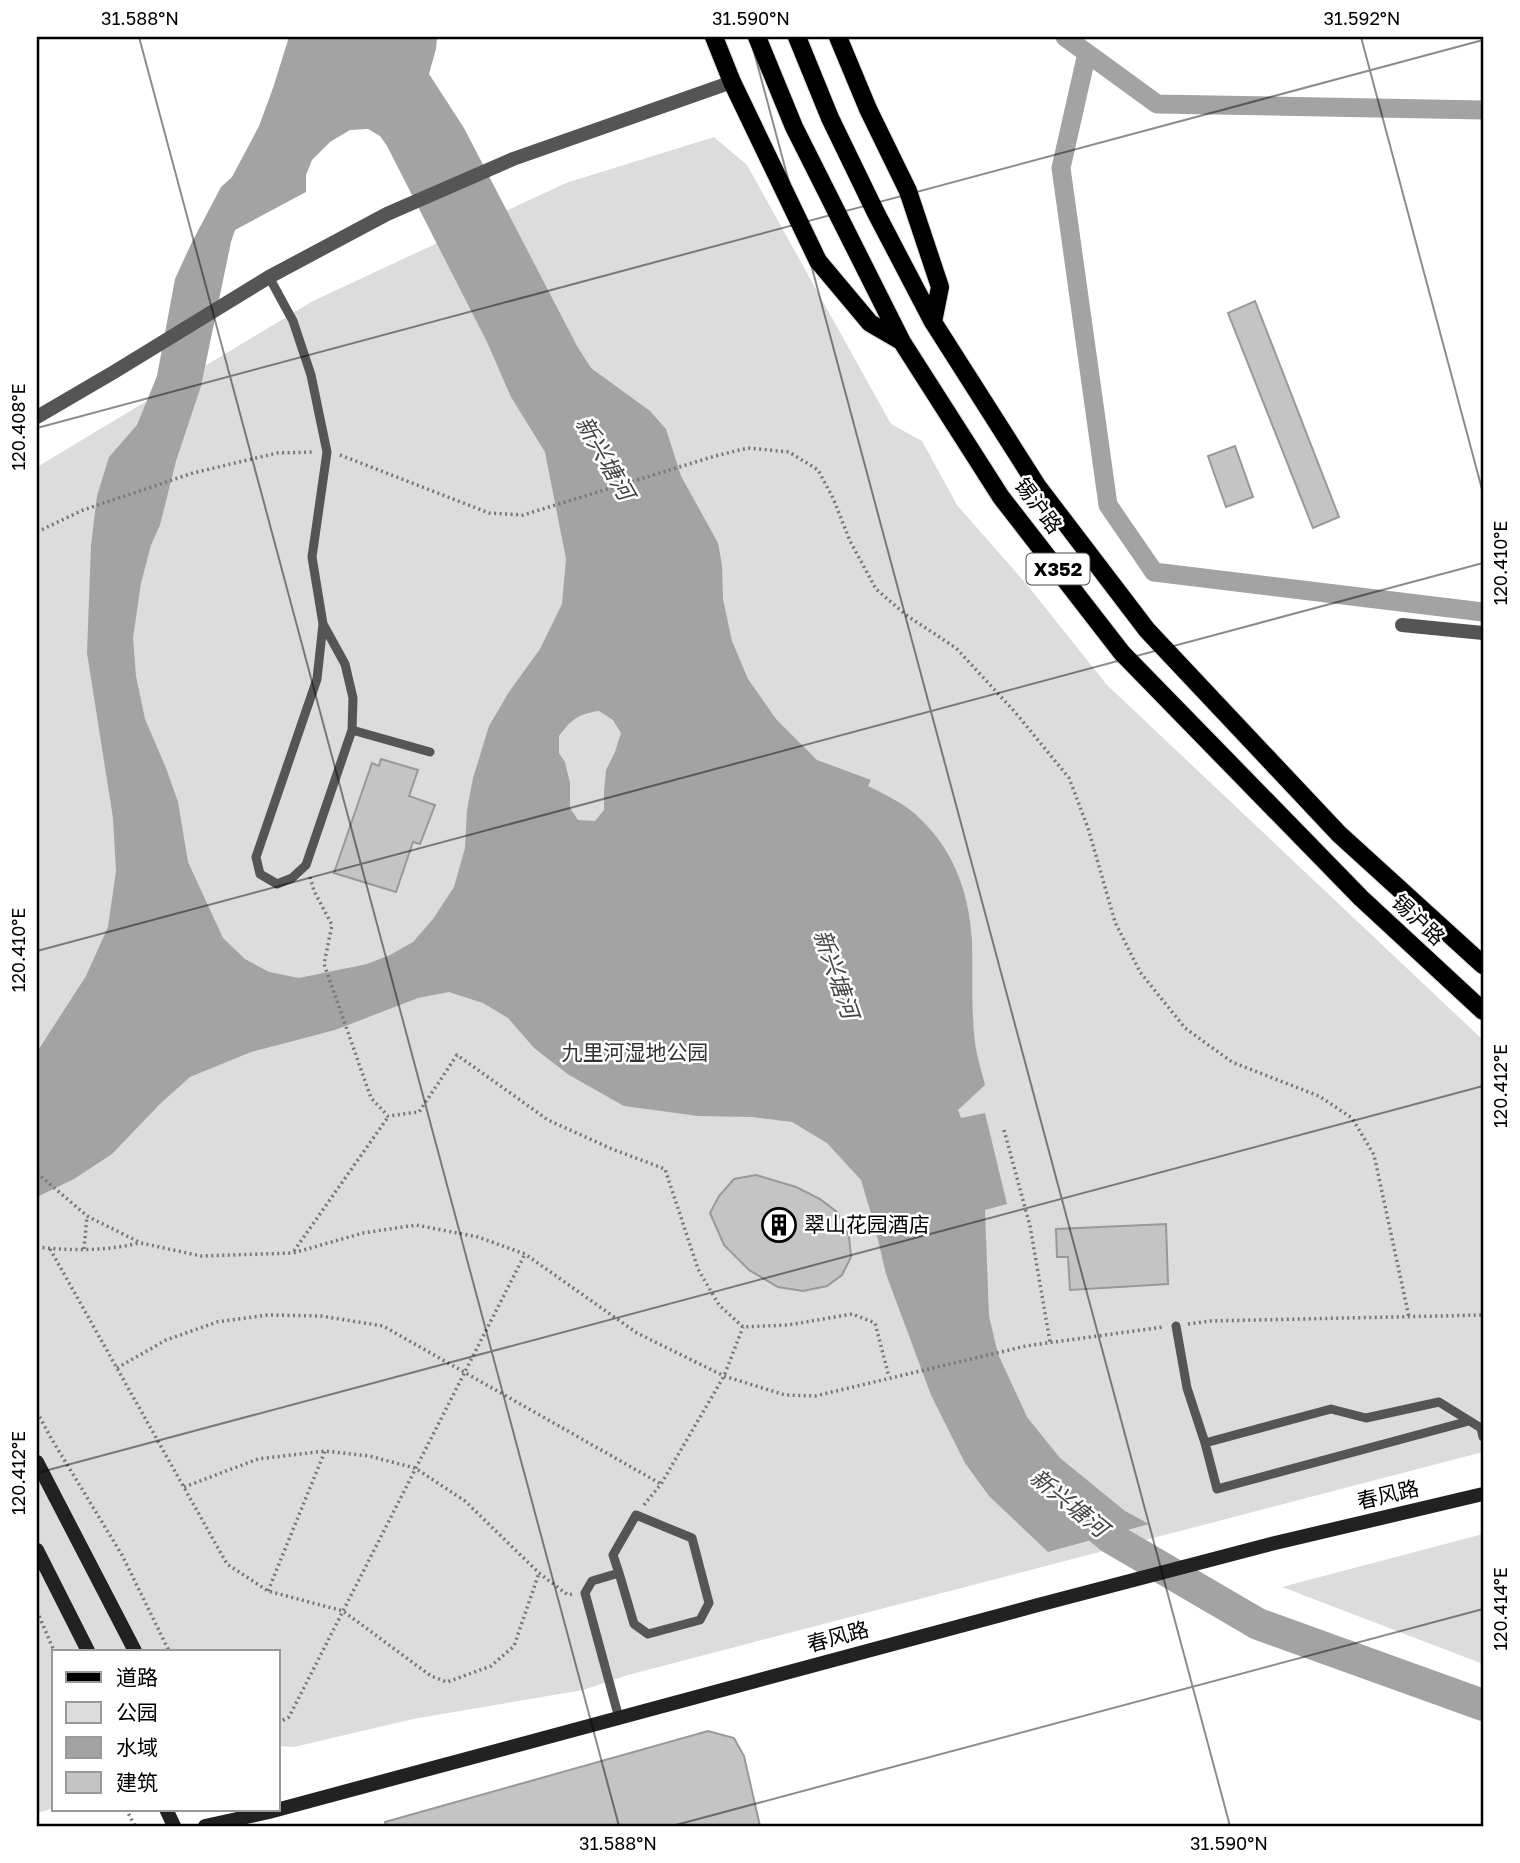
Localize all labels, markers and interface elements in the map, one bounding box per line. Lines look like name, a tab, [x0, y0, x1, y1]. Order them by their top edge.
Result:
text: 31.588°N	[101, 7, 179, 29]
text: 31.590°N	[712, 7, 790, 29]
text: 31.592°N	[1323, 7, 1401, 29]
text: 120.408°E	[7, 384, 29, 470]
water label: 新兴塘河	[571, 411, 643, 508]
street label: 锡沪路	[1009, 472, 1068, 538]
text: 120.410°E	[1489, 521, 1511, 605]
road number: X352	[1026, 554, 1090, 584]
street label: 锡沪路	[1387, 888, 1451, 950]
text: 120.410°E	[7, 908, 29, 992]
water label: 新兴塘河	[809, 926, 866, 1026]
park label: 九里河湿地公园	[562, 1039, 709, 1065]
text: 120.412°E	[1489, 1044, 1511, 1128]
building icon: 翠山花园酒店	[760, 1206, 798, 1244]
place label: 翠山花园酒店	[804, 1211, 930, 1237]
text: 120.412°E	[7, 1431, 29, 1515]
water label: 新兴塘河	[1025, 1462, 1117, 1545]
street label: 春风路	[1354, 1474, 1421, 1514]
text: 120.414°E	[1489, 1567, 1511, 1651]
street label: 春风路	[804, 1615, 872, 1657]
legend	[52, 1650, 280, 1811]
text: 道路	[116, 1664, 158, 1690]
text: 公园	[116, 1699, 158, 1725]
text: 水域	[116, 1734, 158, 1760]
text: 建筑	[116, 1769, 158, 1795]
text: 31.588°N	[579, 1832, 657, 1854]
text: 31.590°N	[1190, 1832, 1268, 1854]

